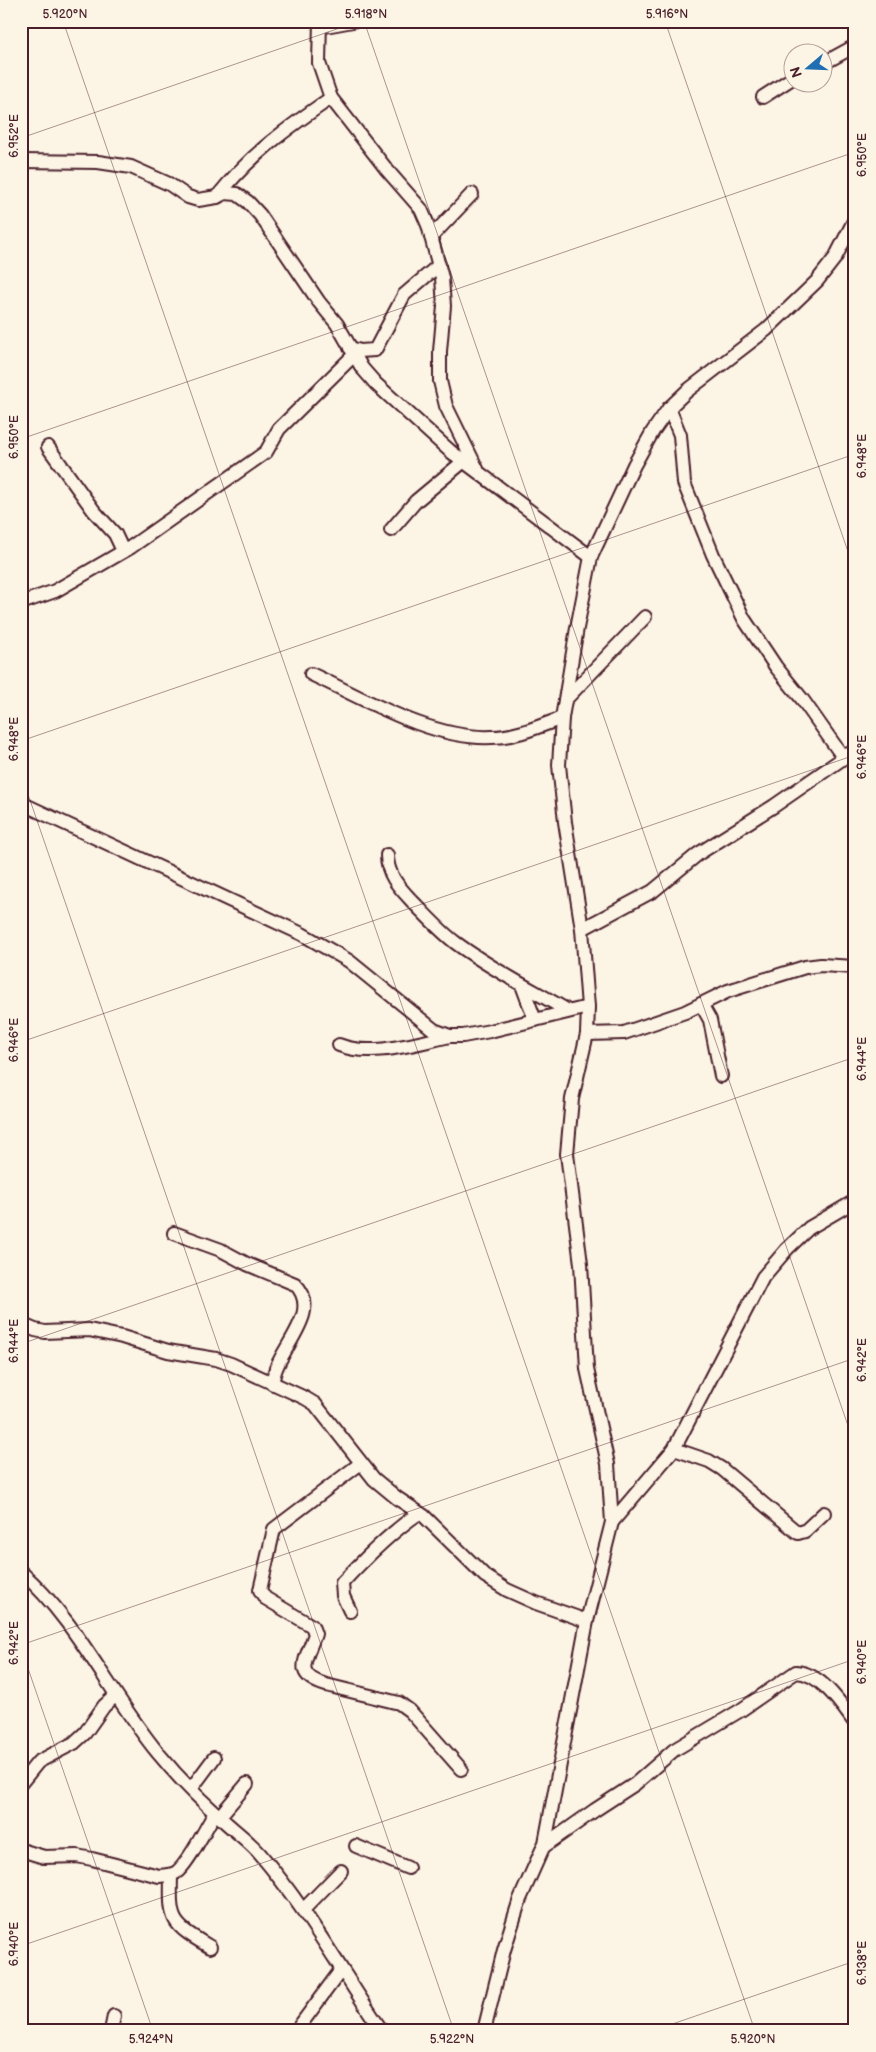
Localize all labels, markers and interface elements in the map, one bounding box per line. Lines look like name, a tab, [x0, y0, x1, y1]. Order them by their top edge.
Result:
text: 5.920°N	[43, 7, 87, 22]
text: 5.918°N	[345, 7, 387, 22]
text: 5.916°N	[646, 7, 688, 22]
north arrow	[784, 42, 834, 92]
text: N	[786, 64, 806, 80]
text: 6.952°E	[7, 114, 22, 158]
text: 6.950°E	[855, 133, 870, 177]
text: 6.950°E	[7, 415, 22, 459]
text: 6.948°E	[855, 434, 870, 478]
text: 6.948°E	[7, 717, 22, 761]
text: 6.946°E	[855, 735, 870, 779]
text: 6.946°E	[7, 1018, 22, 1062]
text: 6.944°E	[855, 1037, 870, 1081]
text: 6.944°E	[7, 1319, 22, 1363]
text: 6.942°E	[855, 1338, 870, 1382]
text: 6.942°E	[7, 1621, 22, 1665]
text: 6.940°E	[855, 1640, 870, 1684]
text: 6.940°E	[7, 1922, 22, 1966]
text: 6.938°E	[855, 1941, 870, 1985]
text: 5.924°N	[129, 2032, 173, 2047]
text: 5.922°N	[430, 2032, 474, 2047]
text: 5.920°N	[731, 2032, 775, 2047]

